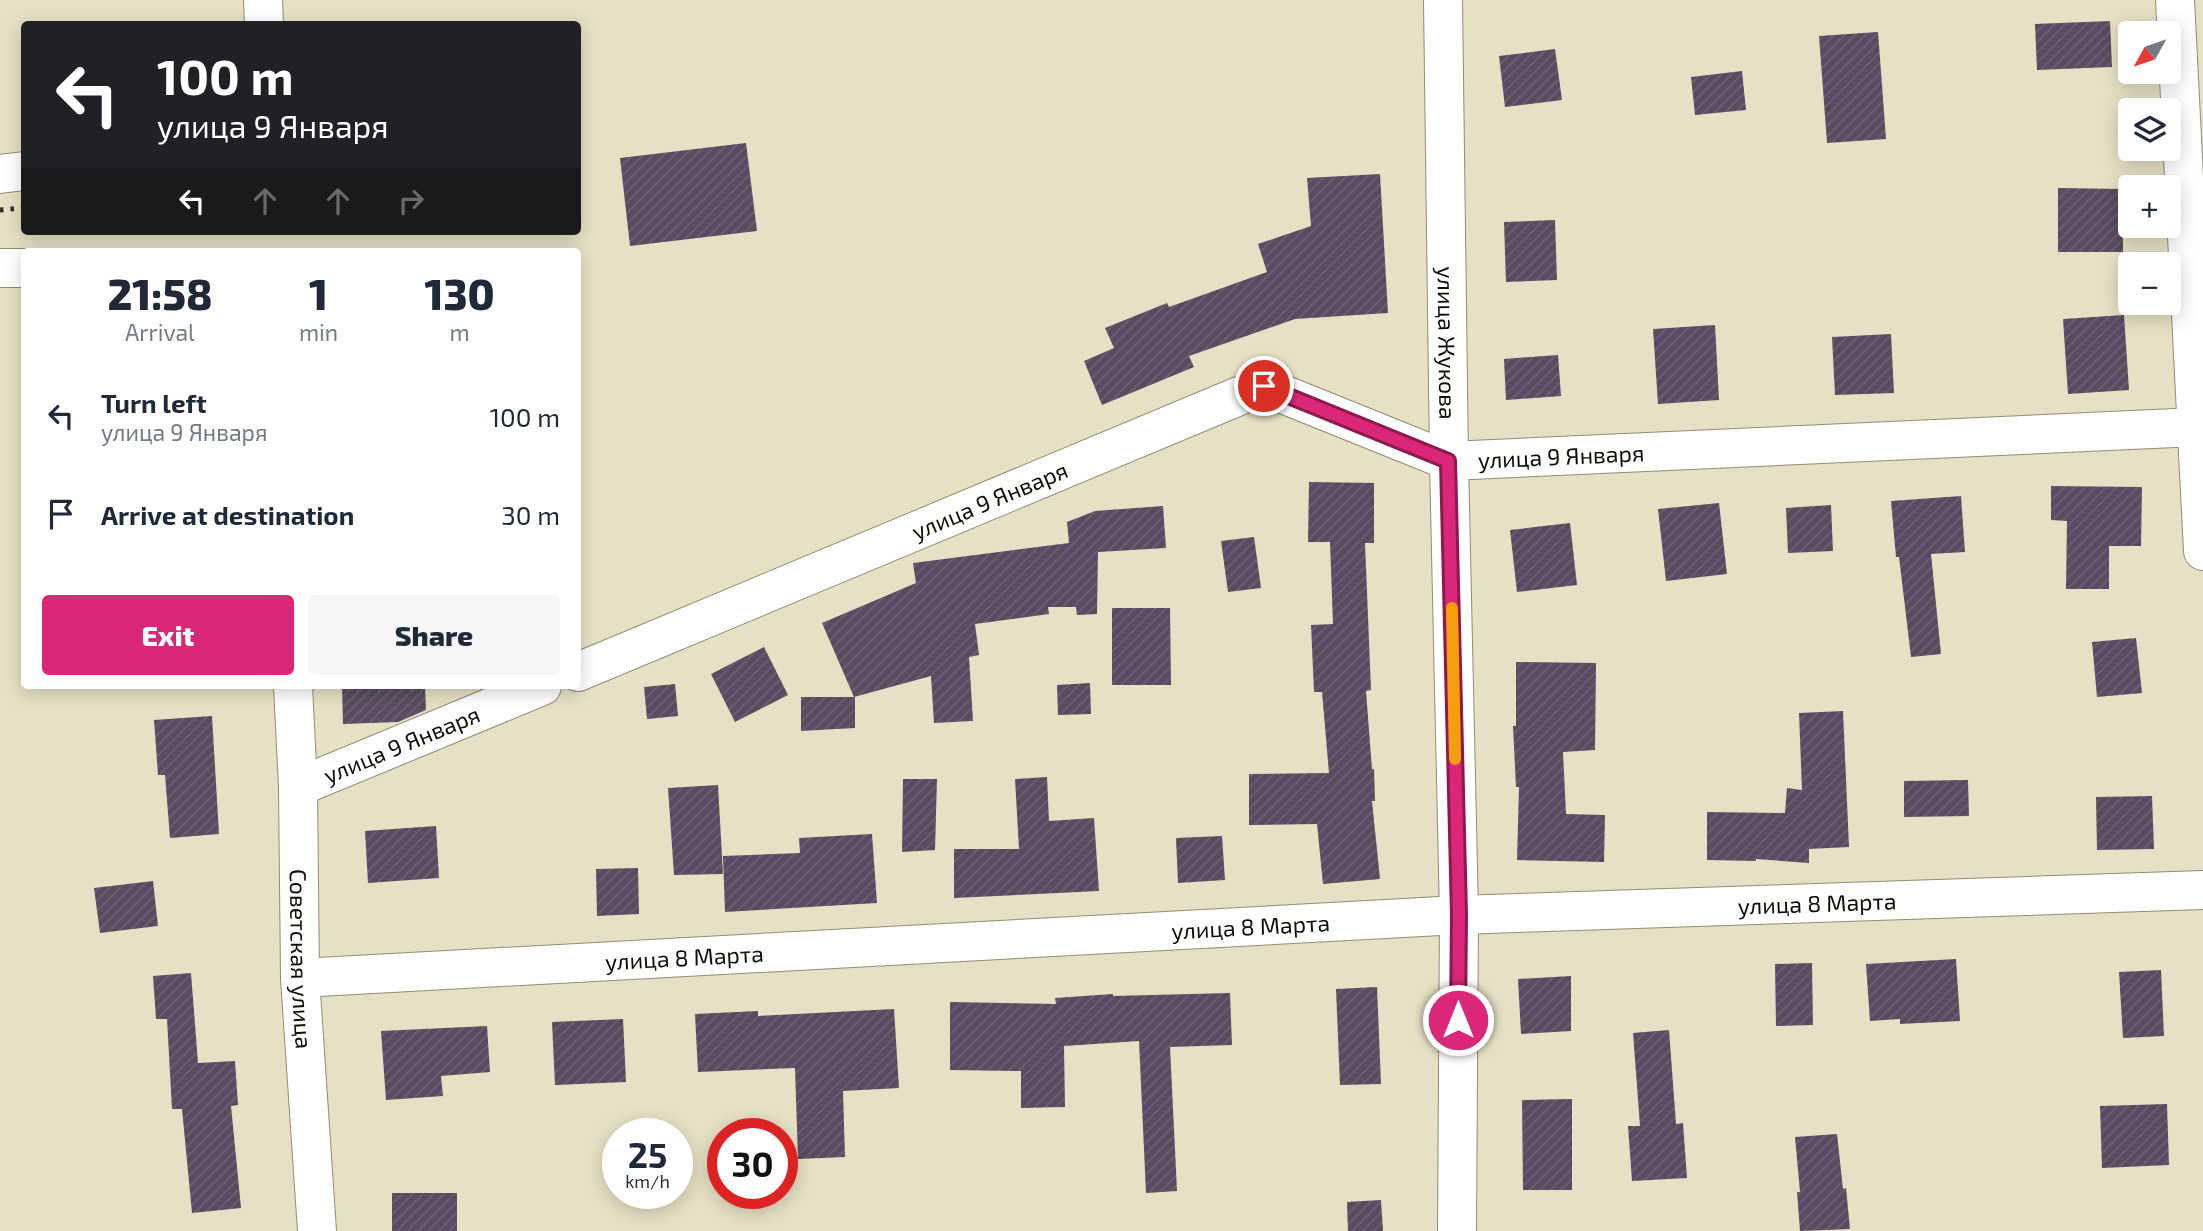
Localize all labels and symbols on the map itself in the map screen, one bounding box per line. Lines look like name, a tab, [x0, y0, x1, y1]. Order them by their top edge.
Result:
north arrow	[2118, 21, 2180, 84]
street label: улица Жукова	[1431, 266, 1462, 420]
pin	[1234, 356, 1294, 416]
street label: улица 9 Января	[1477, 438, 1645, 475]
street label: улица 9 Января	[907, 455, 1072, 546]
street label: улица 9 Января	[319, 699, 484, 790]
street label: Советская улица	[285, 869, 319, 1050]
street label: улица 8 Марта	[1737, 886, 1897, 921]
street label: улица 8 Марта	[1171, 908, 1331, 946]
street label: улица 8 Марта	[604, 939, 764, 976]
position arrow	[1421, 983, 1495, 1057]
speed limit sign: 30	[707, 1118, 798, 1209]

